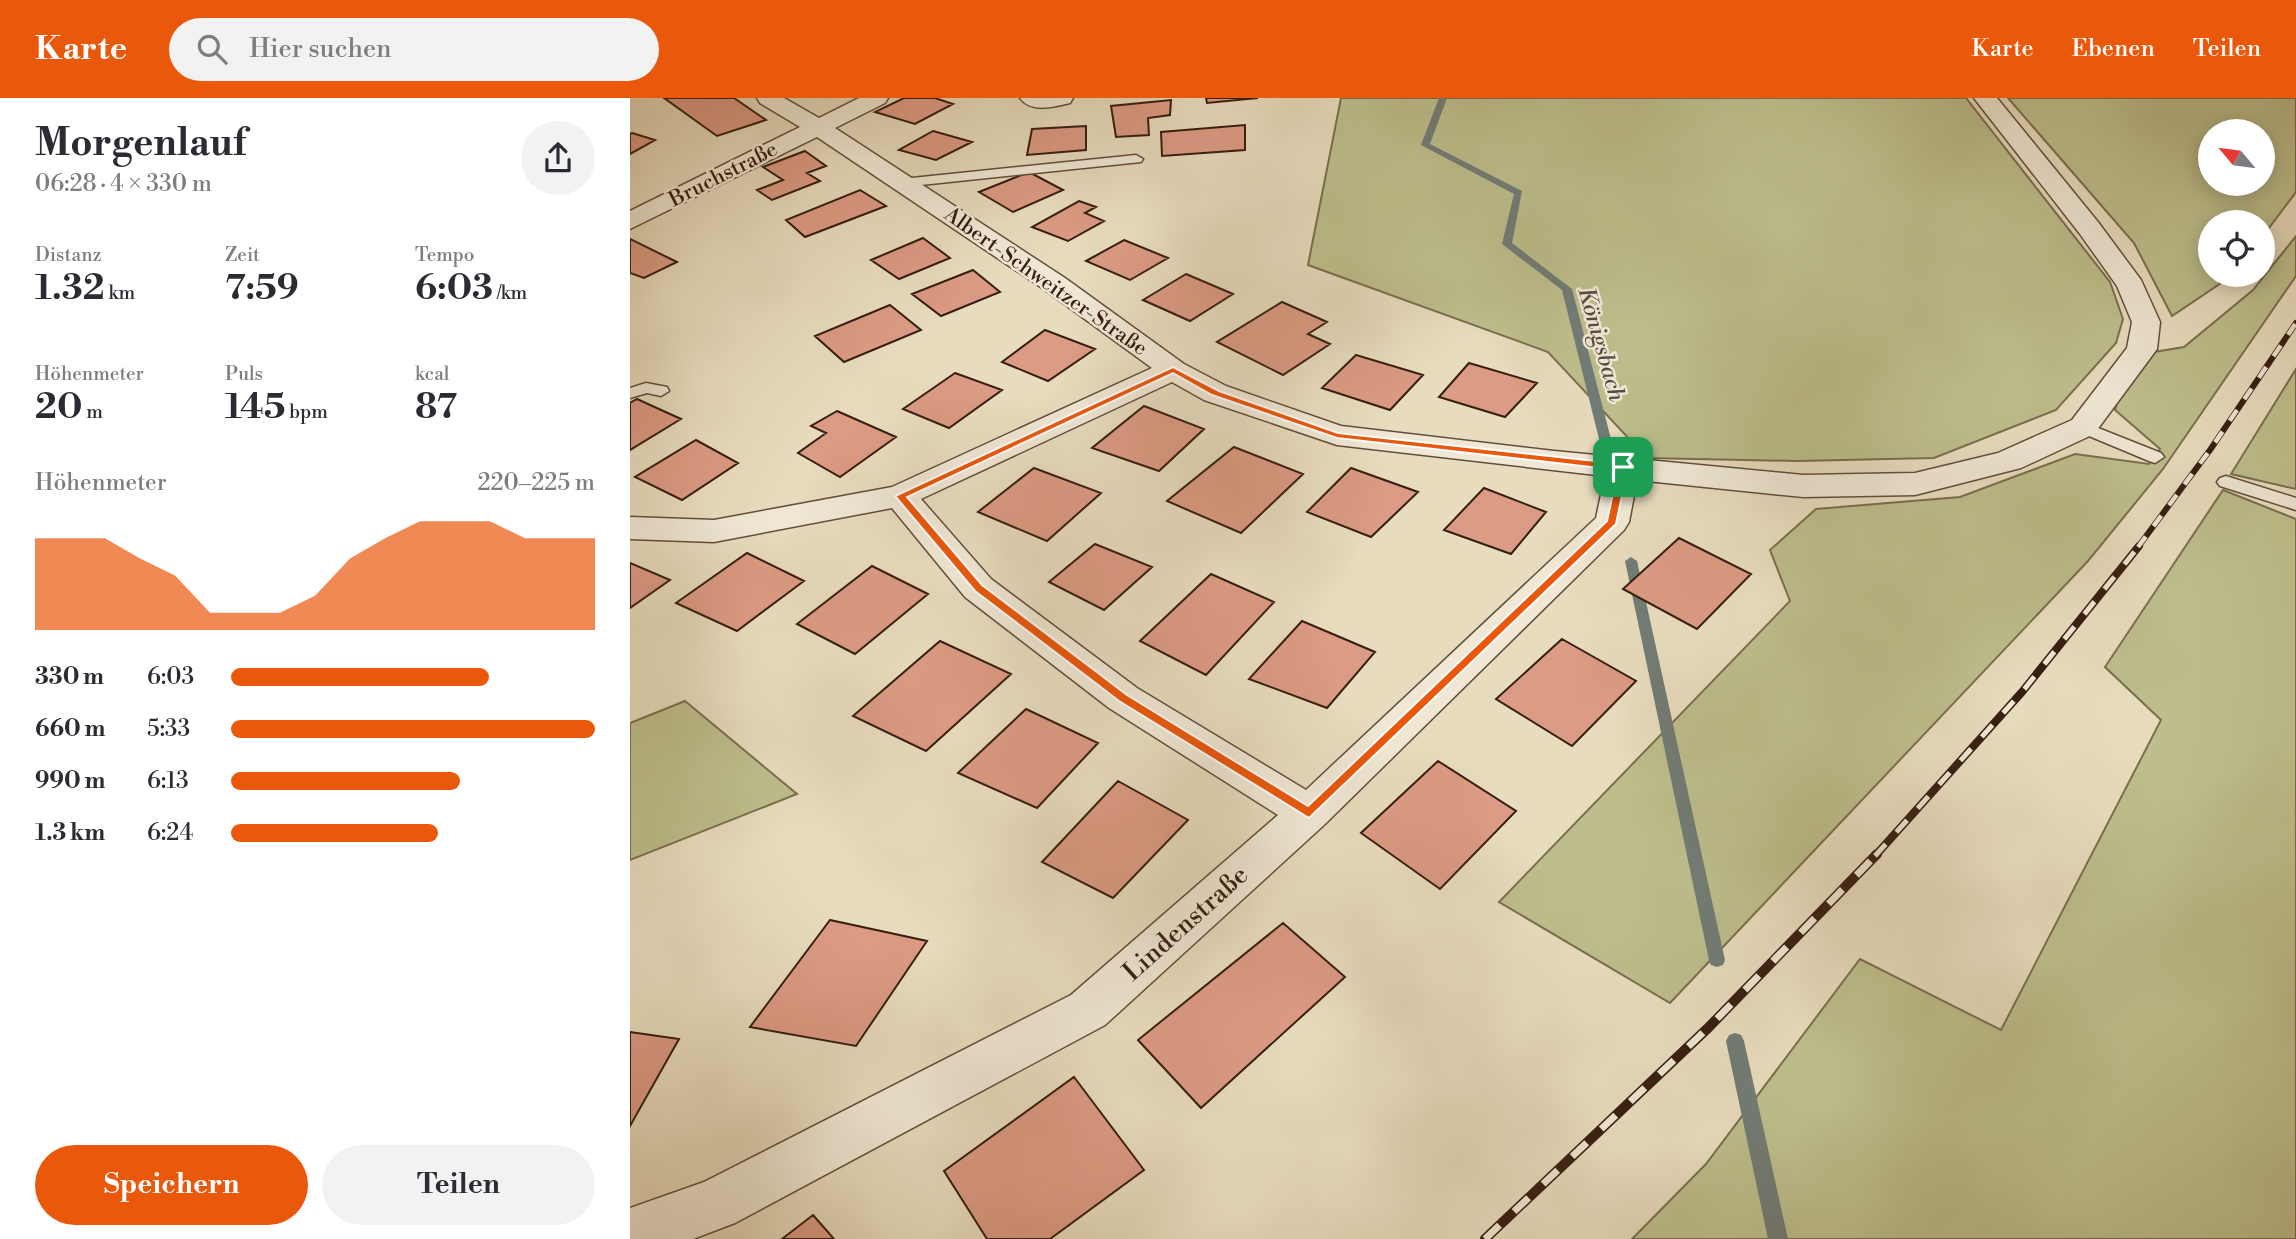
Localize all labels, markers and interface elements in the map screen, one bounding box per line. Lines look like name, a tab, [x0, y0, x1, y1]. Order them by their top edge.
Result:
search box	[169, 18, 659, 81]
text: Karte	[35, 29, 127, 70]
icon: search	[193, 30, 231, 68]
text: Hier suchen	[249, 33, 392, 65]
text: Karte	[1972, 34, 2034, 64]
text: Ebenen	[2072, 34, 2155, 64]
text: Teilen	[2193, 34, 2261, 64]
north arrow	[2198, 119, 2275, 196]
map controls	[2198, 119, 2275, 287]
text: Morgenlauf	[35, 120, 246, 167]
button: share	[521, 121, 595, 195]
street label: Bruchstraße	[664, 136, 782, 214]
text: 06:28 · 4 × 330 m	[35, 170, 212, 198]
street label: Albert-Schweitzer-Straße	[938, 201, 1152, 362]
button: locate	[2198, 210, 2275, 287]
text: Distanz	[35, 243, 102, 267]
text: Zeit	[225, 243, 260, 267]
text: Tempo	[415, 243, 474, 267]
text: 1.32	[35, 267, 105, 310]
text: 7:59	[225, 267, 299, 310]
text: 6:03	[415, 267, 493, 310]
text: km	[105, 281, 135, 305]
text: /km	[493, 281, 527, 305]
water label: Königsbach	[1571, 284, 1631, 405]
text: Höhenmeter	[35, 362, 144, 386]
text: Puls	[225, 362, 263, 386]
text: kcal	[415, 362, 449, 386]
text: 20	[35, 386, 82, 429]
text: 145	[225, 386, 285, 429]
text: 87	[415, 386, 457, 429]
text: m	[82, 400, 103, 424]
text: bpm	[285, 400, 328, 424]
pin	[1593, 437, 1653, 497]
icon: arrive	[1604, 448, 1642, 486]
text: Höhenmeter	[35, 469, 167, 497]
text: 220–225 m	[477, 469, 595, 497]
text: 330 m	[35, 663, 104, 691]
text: 6:03	[147, 663, 194, 691]
text: 660 m	[35, 715, 105, 743]
text: 5:33	[147, 715, 190, 743]
text: 990 m	[35, 767, 105, 795]
text: 6:13	[147, 767, 189, 795]
text: 1.3 km	[35, 819, 105, 847]
text: 6:24	[147, 819, 193, 847]
street label: Lindenstraße	[1116, 859, 1255, 988]
button: Speichern	[35, 1145, 308, 1225]
button: Teilen	[322, 1145, 595, 1225]

